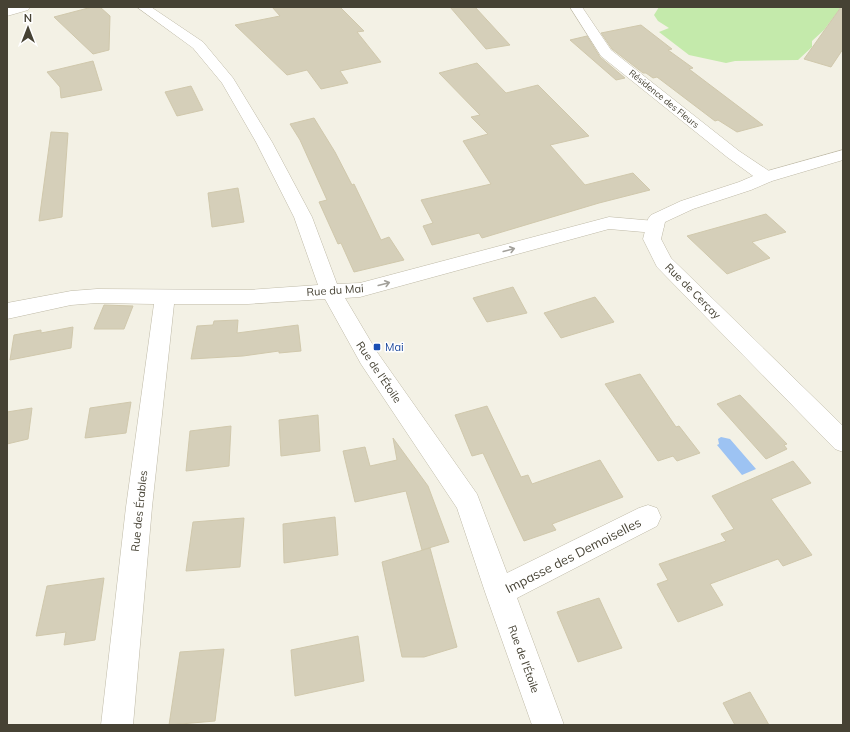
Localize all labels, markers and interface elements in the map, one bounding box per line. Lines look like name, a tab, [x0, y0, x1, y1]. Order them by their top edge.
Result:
north arrow	[8, 8, 48, 48]
text: N	[24, 11, 32, 25]
street label: Résidence des Fleurs	[627, 67, 702, 130]
one-way arrow	[503, 246, 516, 253]
street label: Rue de Cerçay	[662, 260, 724, 322]
one-way arrow	[377, 279, 390, 287]
street label: Rue du Mai	[306, 281, 364, 299]
street label: Rue de l'Étoile	[353, 339, 405, 405]
place label: Mai	[385, 340, 404, 354]
marker: Mai	[372, 342, 382, 352]
street label: Rue des Érables	[128, 470, 150, 552]
street label: Impasse des Demoiselles	[502, 514, 644, 596]
street label: Rue de l'Étoile	[505, 623, 543, 695]

